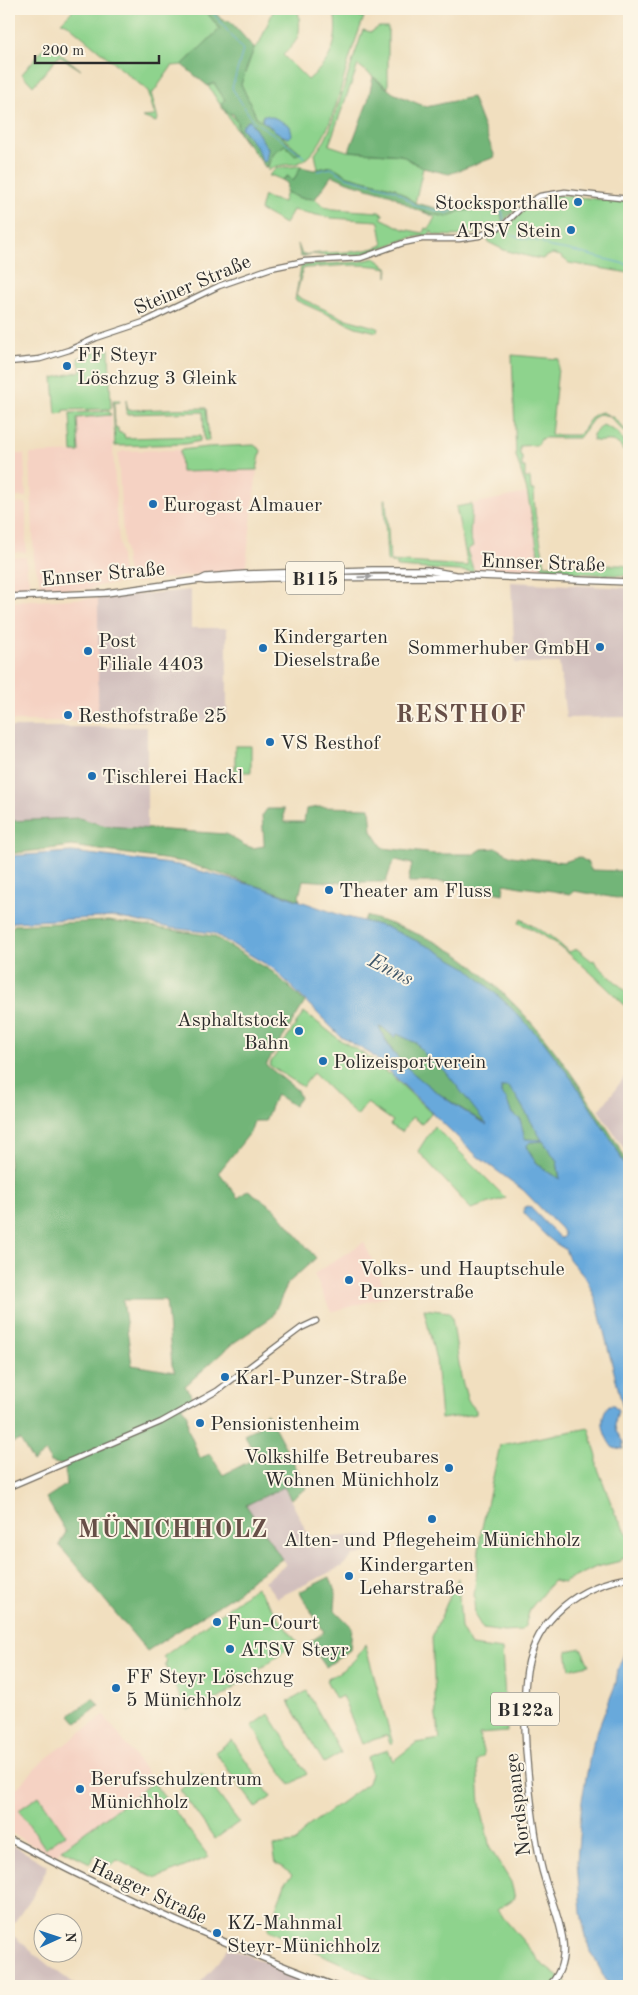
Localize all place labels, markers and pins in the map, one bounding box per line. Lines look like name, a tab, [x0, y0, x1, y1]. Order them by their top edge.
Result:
place label: Stocksporthalle	[435, 194, 568, 214]
marker: Stocksporthalle	[572, 196, 584, 208]
place label: ATSV Stein	[455, 222, 561, 242]
marker: ATSV Stein	[565, 224, 577, 236]
place label: FF Steyr Löschzug 3 Gleink	[77, 346, 237, 389]
marker: FF Steyr Löschzug 3 Gleink	[61, 360, 73, 372]
place label: Eurogast Almauer	[163, 496, 322, 516]
marker: Eurogast Almauer	[147, 498, 159, 510]
place label: Kindergarten Dieselstraße	[273, 628, 388, 671]
place label: Post Filiale 4403	[98, 632, 204, 675]
place label: Sommerhuber GmbH	[407, 639, 590, 659]
marker: Sommerhuber GmbH	[594, 641, 606, 653]
marker: Kindergarten Dieselstraße	[257, 642, 269, 654]
marker: Post Filiale 4403	[82, 645, 94, 657]
place label: Resthofstraße 25	[78, 707, 227, 727]
marker: Resthofstraße 25	[62, 709, 74, 721]
place label: VS Resthof	[280, 734, 381, 754]
marker: VS Resthof	[264, 736, 276, 748]
place label: Tischlerei Hackl	[102, 768, 243, 788]
marker: Tischlerei Hackl	[86, 770, 98, 782]
place label: Theater am Fluss	[339, 882, 492, 902]
marker: Theater am Fluss	[323, 884, 335, 896]
place label: Asphaltstock Bahn	[177, 1011, 289, 1054]
marker: Asphaltstock Bahn	[293, 1025, 305, 1037]
place label: Polizeisportverein	[333, 1053, 486, 1073]
marker: Polizeisportverein	[317, 1055, 329, 1067]
place label: Volks- und Hauptschule Punzerstraße	[359, 1260, 565, 1303]
marker: Volks- und Hauptschule Punzerstraße	[343, 1274, 355, 1286]
place label: Karl-Punzer-Straße	[235, 1369, 407, 1389]
marker: Karl-Punzer-Straße	[219, 1371, 231, 1383]
place label: Pensionistenheim	[210, 1415, 360, 1435]
marker: Pensionistenheim	[194, 1417, 206, 1429]
place label: Volkshilfe Betreubares Wohnen Münichholz	[244, 1448, 439, 1491]
marker: Volkshilfe Betreubares Wohnen Münichholz	[443, 1462, 455, 1474]
marker: Alten- und Pflegeheim Münichholz	[426, 1513, 438, 1525]
place label: Alten- und Pflegeheim Münichholz	[284, 1531, 580, 1551]
place label: Kindergarten Leharstraße	[359, 1556, 474, 1599]
marker: Kindergarten Leharstraße	[343, 1570, 355, 1582]
place label: Fun-Court	[227, 1614, 319, 1634]
marker: Fun-Court	[211, 1616, 223, 1628]
place label: ATSV Steyr	[240, 1641, 349, 1661]
marker: ATSV Steyr	[224, 1643, 236, 1655]
place label: FF Steyr Löschzug 5 Münichholz	[126, 1668, 294, 1711]
marker: FF Steyr Löschzug 5 Münichholz	[110, 1682, 122, 1694]
place label: Berufsschulzentrum Münichholz	[90, 1770, 262, 1813]
marker: Berufsschulzentrum Münichholz	[74, 1783, 86, 1795]
place label: KZ-Mahnmal Steyr-Münichholz	[227, 1914, 380, 1957]
marker: KZ-Mahnmal Steyr-Münichholz	[211, 1927, 223, 1939]

